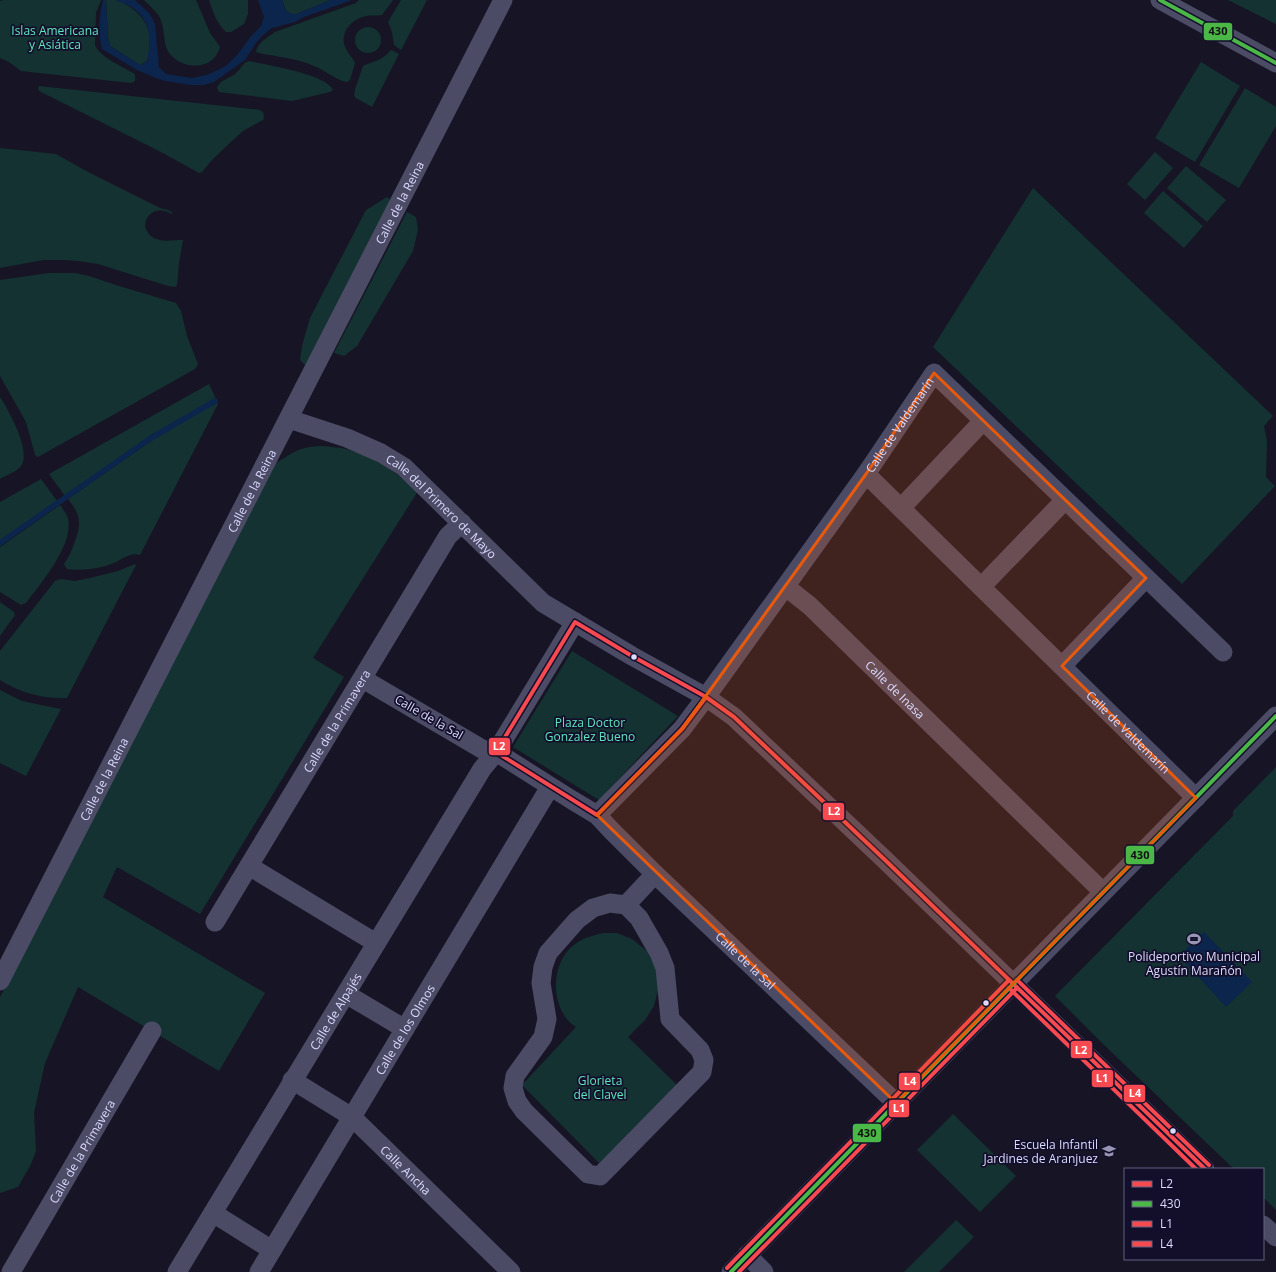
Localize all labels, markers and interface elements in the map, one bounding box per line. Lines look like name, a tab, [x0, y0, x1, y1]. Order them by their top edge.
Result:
park label: Islas Americana y Asiática	[11, 22, 99, 53]
line badge: 430	[1203, 22, 1233, 41]
text: 430	[1209, 23, 1227, 38]
street label: Calle de la Reina	[371, 158, 428, 247]
street label: Calle de Valdemarín	[861, 374, 937, 476]
street label: Calle de la Reina	[223, 446, 280, 535]
street label: Calle del Primero de Mayo	[383, 450, 501, 562]
unlabelled marker	[629, 652, 639, 662]
street label: Calle de Inasa	[862, 656, 929, 722]
street label: Calle de la Primavera	[299, 666, 374, 775]
street label: Calle de Valdemarín	[1083, 687, 1174, 777]
street label: Calle de la Sal	[392, 691, 466, 743]
park label: Plaza Doctor Gonzalez Bueno	[545, 714, 635, 745]
street label: Calle de la Reina	[75, 734, 132, 824]
line badge: L2	[488, 737, 511, 756]
text: L2	[493, 738, 505, 753]
line badge: L2	[822, 802, 845, 821]
text: L2	[828, 803, 840, 818]
line badge: 430	[1125, 845, 1155, 865]
text: 430	[1131, 847, 1149, 862]
street label: Calle de la Sal	[712, 928, 779, 993]
sports icon: Polideportivo Municipal Agustín Marañón	[1186, 931, 1202, 947]
place label: Polideportivo Municipal Agustín Marañón	[1128, 948, 1260, 979]
street label: Calle de Alpajés	[305, 969, 365, 1053]
street label: Calle de los Olmos	[371, 981, 439, 1078]
unlabelled marker	[981, 998, 991, 1008]
line badge: L2	[1070, 1040, 1093, 1059]
text: L2	[1075, 1042, 1087, 1057]
line badge: L1	[1091, 1069, 1114, 1088]
text: L1	[1096, 1070, 1108, 1085]
park label: Glorieta del Clavel	[573, 1072, 627, 1103]
line badge: L4	[898, 1072, 921, 1091]
text: L4	[904, 1073, 917, 1088]
line badge: L4	[1123, 1084, 1146, 1103]
text: L4	[1129, 1085, 1142, 1100]
street label: Calle de la Primavera	[45, 1096, 119, 1206]
line badge: L1	[888, 1099, 910, 1118]
text: L1	[893, 1100, 905, 1115]
line badge: 430	[852, 1123, 882, 1143]
text: 430	[858, 1125, 876, 1140]
unlabelled marker	[1168, 1126, 1178, 1136]
place label: Escuela Infantil Jardines de Aranjuez	[982, 1136, 1098, 1167]
street label: Calle Ancha	[377, 1141, 435, 1198]
school or university icon: Escuela Infantil Jardines de Aranjuez	[1101, 1143, 1117, 1159]
legend	[1124, 1168, 1264, 1260]
text: L2	[1160, 1175, 1173, 1192]
text: 430	[1160, 1195, 1181, 1212]
text: L1	[1160, 1215, 1173, 1232]
text: L4	[1160, 1235, 1173, 1252]

